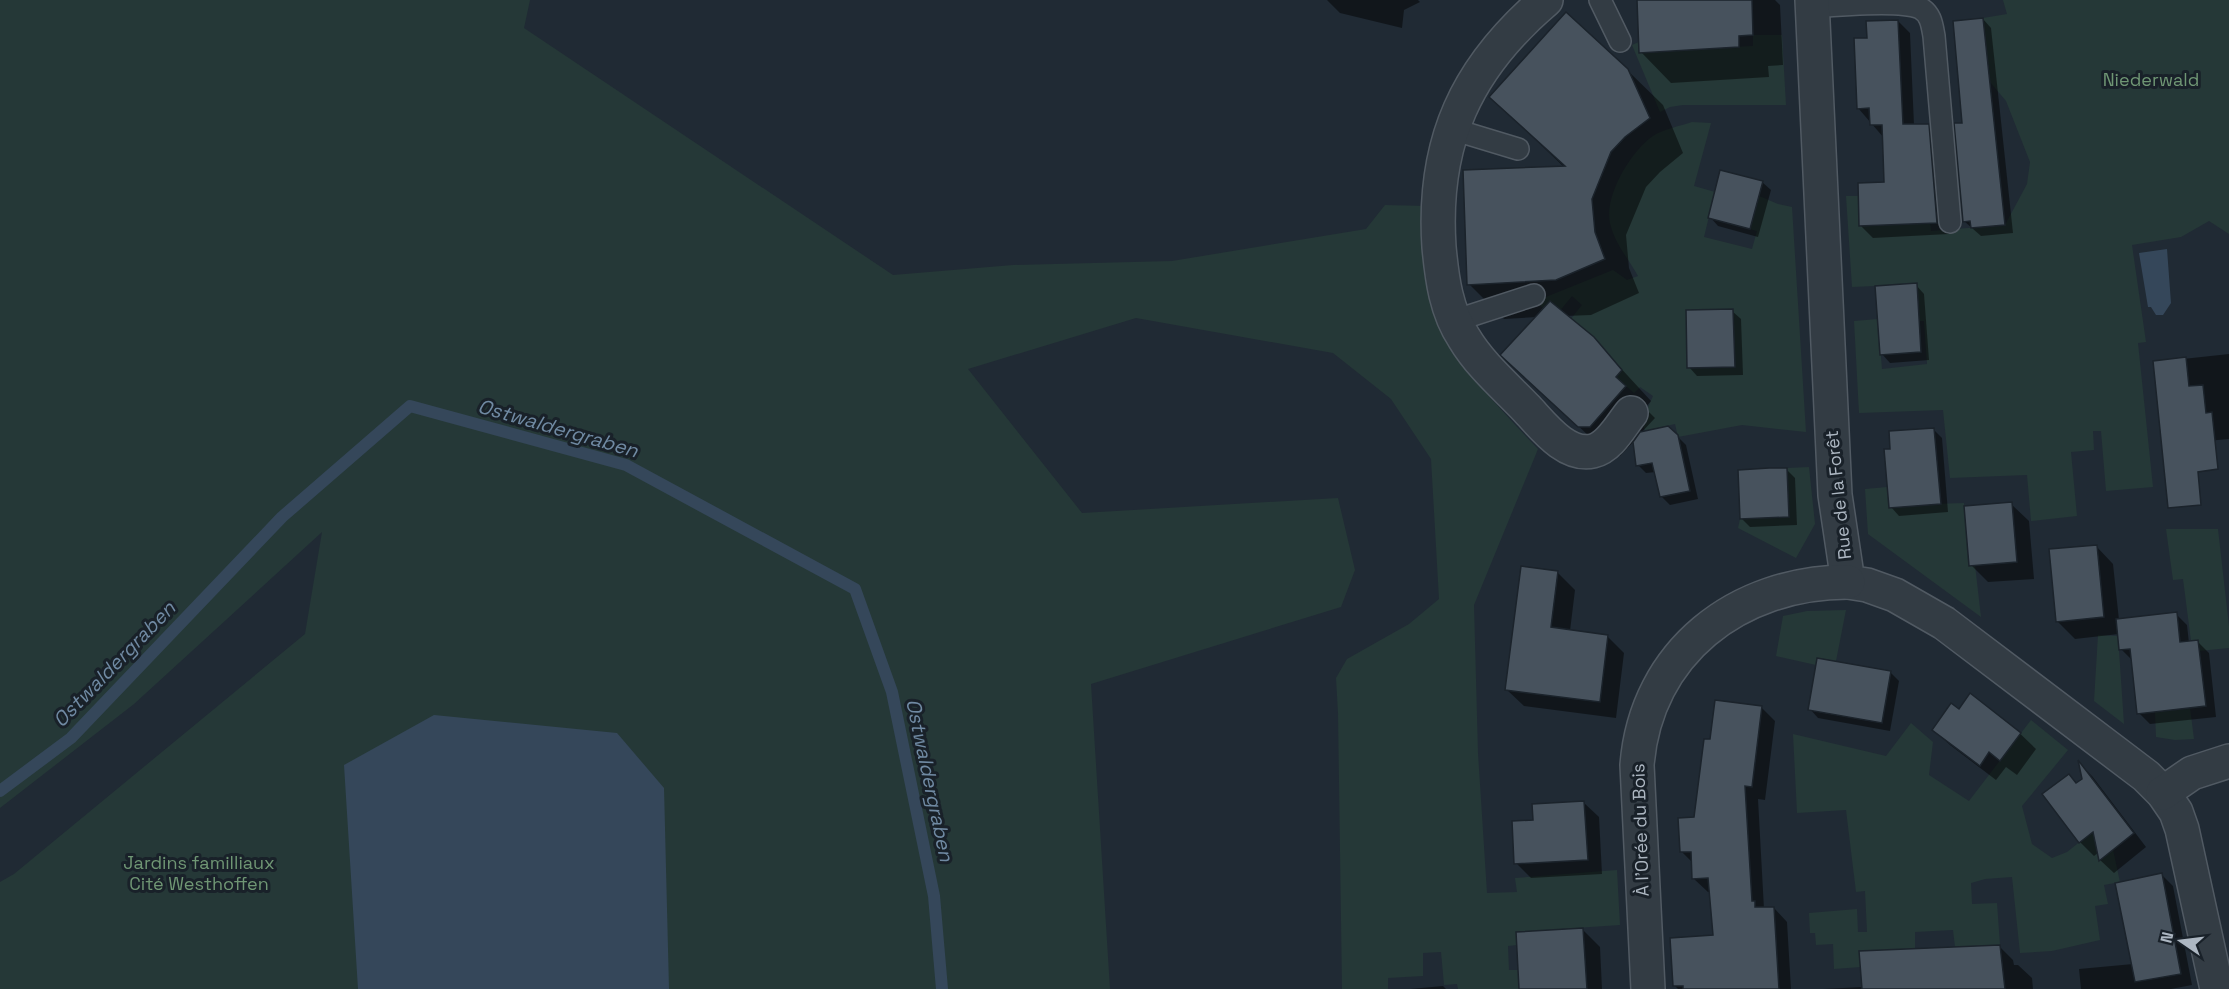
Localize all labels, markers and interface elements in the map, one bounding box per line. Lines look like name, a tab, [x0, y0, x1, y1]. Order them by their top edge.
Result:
park label: Niederwald	[2103, 68, 2199, 91]
water label: Ostwaldergraben	[475, 393, 642, 464]
street label: Rue de la Forêt	[1820, 429, 1856, 561]
water label: Ostwaldergraben	[47, 595, 181, 733]
water label: Ostwaldergraben	[900, 696, 960, 864]
street label: À l'Orée du Bois	[1626, 763, 1654, 897]
park label: Jardins familliaux Cité Westhoffen	[123, 851, 275, 895]
north arrow	[2151, 911, 2211, 971]
text: N	[2155, 930, 2178, 945]

